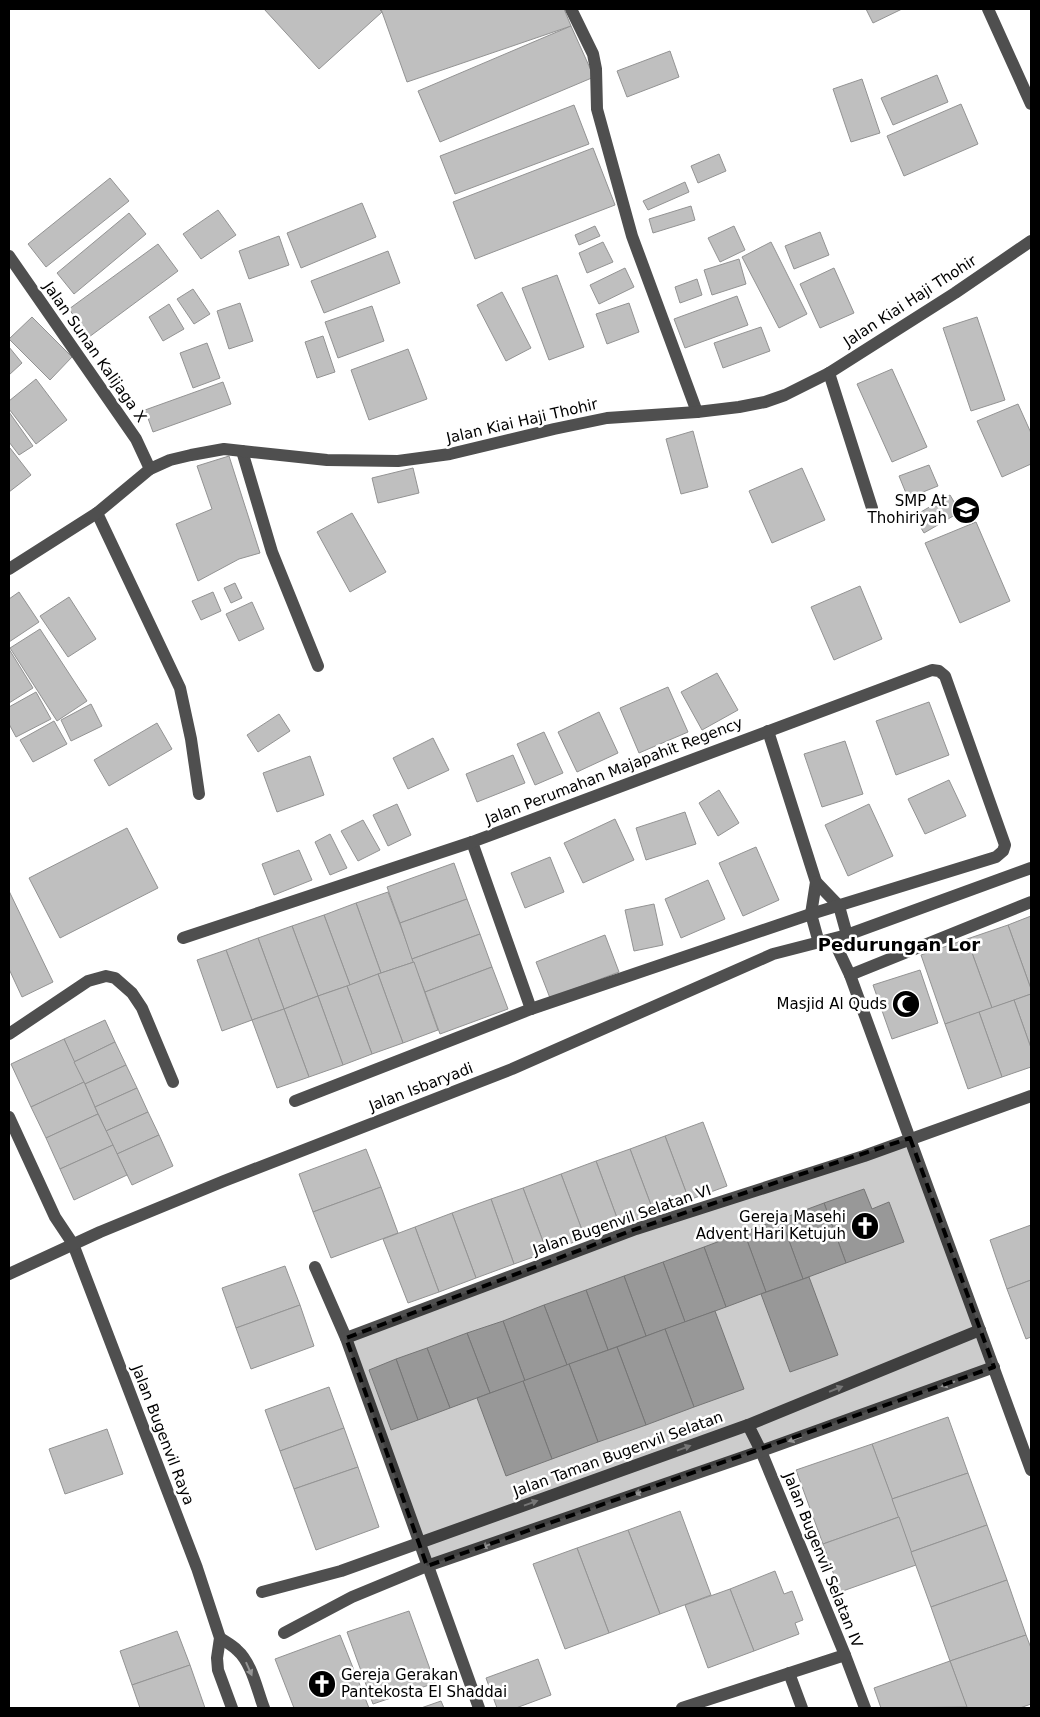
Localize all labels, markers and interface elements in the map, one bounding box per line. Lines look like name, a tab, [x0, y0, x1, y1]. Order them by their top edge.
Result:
street label: Jalan Kiai Haji Thohir	[839, 251, 980, 351]
street label: Jalan Sunan Kalijaga X	[39, 277, 150, 426]
street label: Jalan Kiai Haji Thohir	[444, 395, 600, 447]
place label: SMP At Thohiriyah	[867, 492, 947, 527]
school or university icon: SMP At Thohiriyah	[951, 495, 981, 525]
street label: Jalan Perumahan Majapahit Regency	[482, 713, 745, 829]
district label: Pedurungan Lor	[818, 934, 980, 955]
mosque icon: Masjid Al Quds	[891, 989, 921, 1019]
place label: Masjid Al Quds	[777, 995, 887, 1013]
street label: Jalan Isbaryadi	[365, 1059, 476, 1115]
street label: Jalan Bugenvil Selatan VI	[530, 1181, 714, 1259]
place label: Gereja Masehi Advent Hari Ketujuh	[696, 1208, 846, 1243]
church icon: Gereja Masehi Advent Hari Ketujuh	[850, 1211, 880, 1241]
street label: Jalan Bugenvil Raya	[128, 1361, 198, 1508]
one-way arrow	[940, 1380, 955, 1388]
one-way arrow	[828, 1385, 843, 1392]
street label: Jalan Taman Bugenvil Selatan	[510, 1408, 725, 1501]
one-way arrow	[787, 1435, 802, 1443]
one-way arrow	[677, 1444, 692, 1452]
street label: Jalan Bugenvil Selatan IV	[779, 1469, 867, 1651]
one-way arrow	[634, 1489, 649, 1496]
one-way arrow	[524, 1499, 539, 1507]
one-way arrow	[480, 1541, 495, 1549]
one-way arrow	[244, 1661, 253, 1676]
place label: Gereja Gerakan Pantekosta El Shaddai	[341, 1666, 507, 1701]
church icon: Gereja Gerakan Pantekosta El Shaddai	[307, 1669, 337, 1699]

